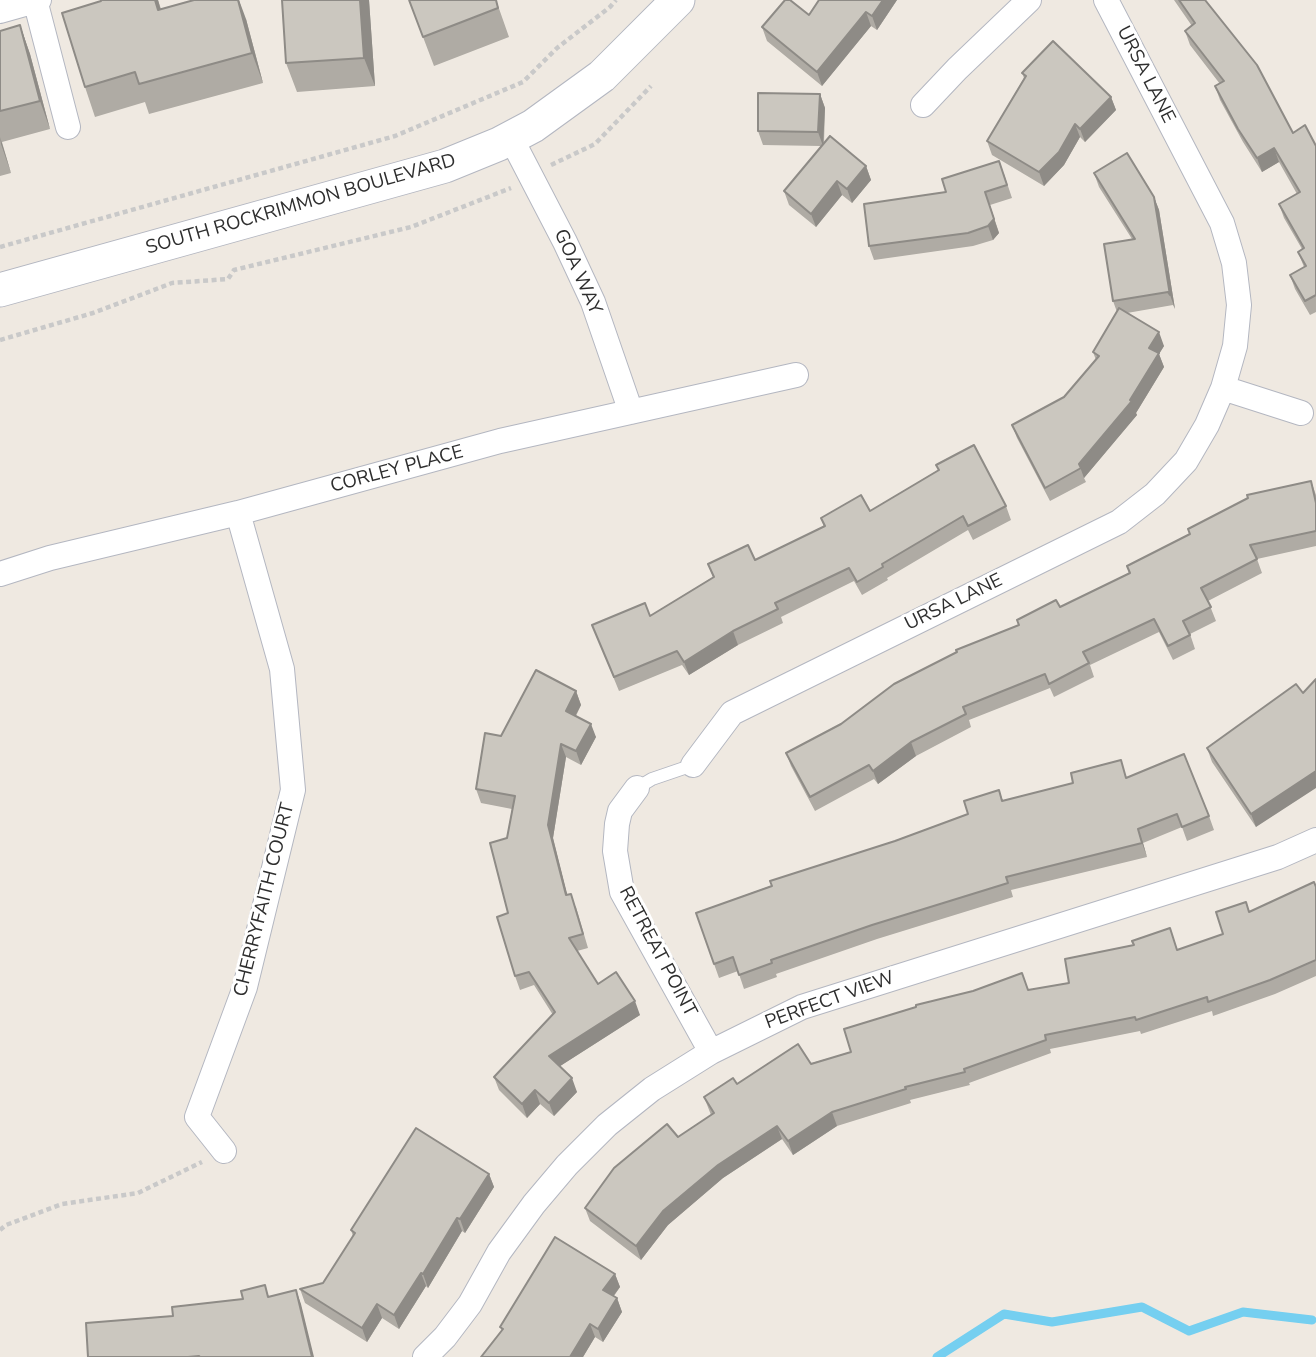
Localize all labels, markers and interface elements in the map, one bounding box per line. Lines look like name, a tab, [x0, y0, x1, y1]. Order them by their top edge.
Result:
street label: URSA LANE	[1111, 23, 1179, 127]
street label: SOUTH ROCKRIMMON BOULEVARD	[143, 150, 459, 260]
street label: GOA WAY	[548, 226, 606, 318]
street label: CORLEY PLACE	[328, 441, 466, 499]
street label: URSA LANE	[901, 570, 1007, 636]
street label: CHERRYFAITH COURT	[230, 801, 300, 999]
street label: RETREAT POINT	[613, 883, 701, 1021]
street label: PERFECT VIEW	[762, 967, 898, 1035]

